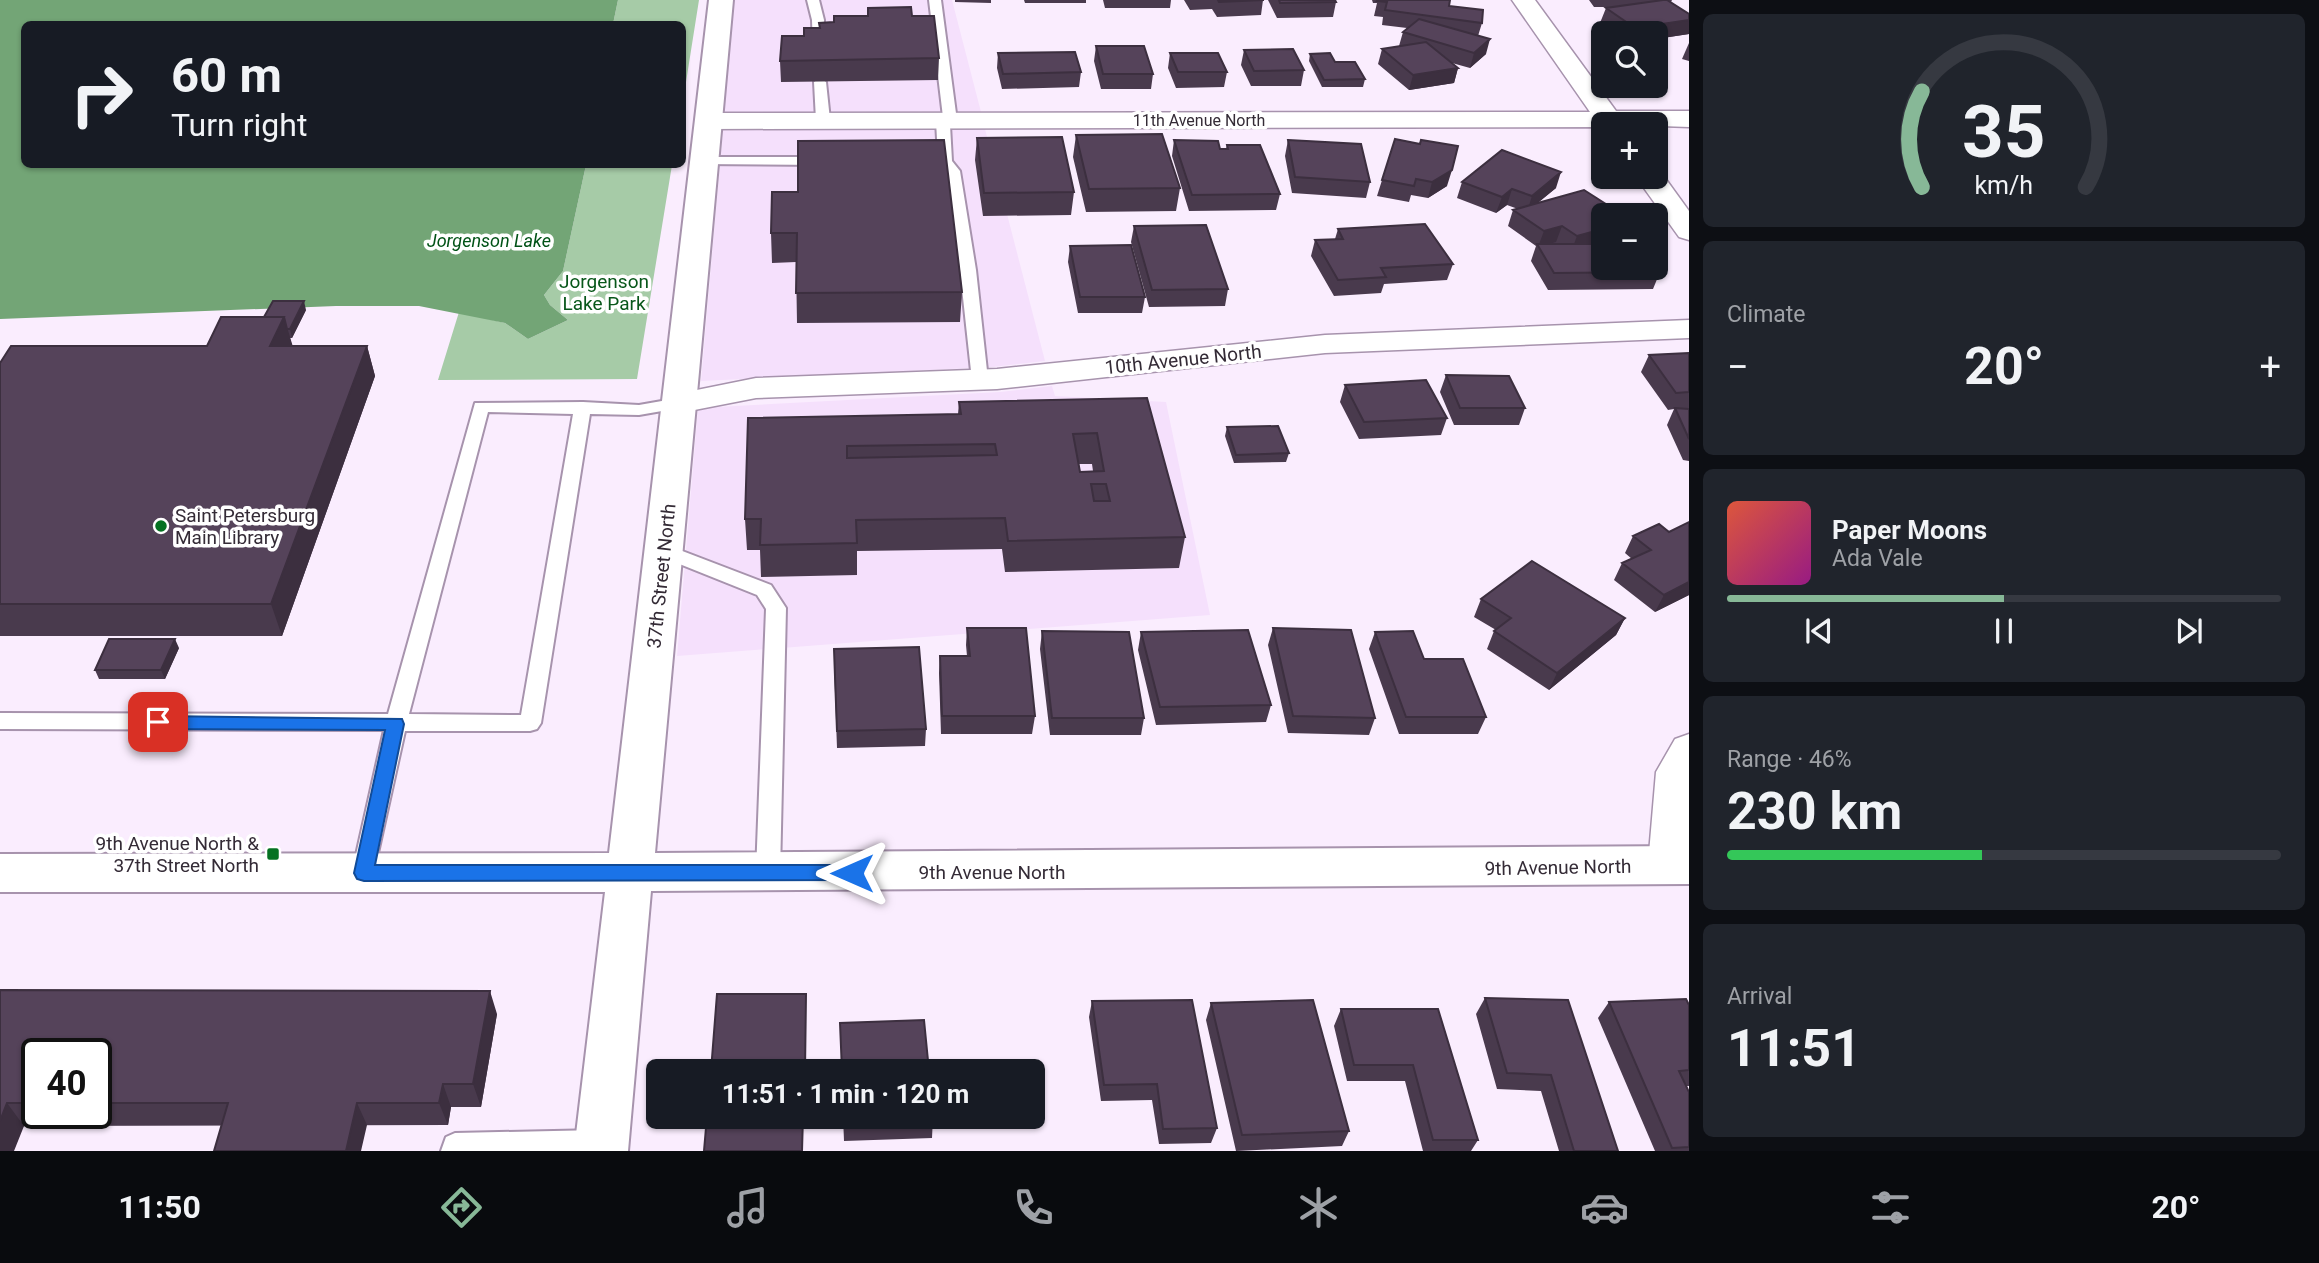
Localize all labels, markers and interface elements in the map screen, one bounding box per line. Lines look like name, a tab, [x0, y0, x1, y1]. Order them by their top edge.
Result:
map controls	[1591, 21, 1668, 280]
button: search	[1591, 21, 1668, 98]
text: 60 m	[171, 47, 282, 104]
icon: right	[56, 49, 147, 140]
text: 35	[1962, 89, 2046, 175]
text: Turn right	[171, 106, 307, 144]
street label: 11th Avenue North	[1133, 111, 1265, 130]
button: +	[1591, 112, 1668, 189]
text: km/h	[1975, 171, 2033, 200]
button: −	[1591, 203, 1668, 280]
water label: Jorgenson Lake	[427, 230, 551, 251]
park label: Jorgenson Lake Park	[559, 270, 649, 315]
text: Climate	[1727, 301, 1806, 328]
text: 20°	[1964, 336, 2044, 397]
street label: 10th Avenue North	[1103, 340, 1263, 379]
text: −	[1727, 345, 1749, 389]
text: +	[2259, 345, 2281, 389]
street label: 37th Street North	[642, 502, 681, 650]
place label: Saint Petersburg Main Library	[175, 504, 315, 549]
text: Paper Moons	[1832, 515, 1987, 545]
marker: Saint Petersburg Main Library	[153, 518, 169, 534]
text: Ada Vale	[1832, 545, 1923, 572]
icon: previous	[1800, 612, 1838, 650]
icon: pause	[1985, 612, 2023, 650]
icon: next	[2170, 612, 2208, 650]
pin	[128, 692, 188, 752]
icon: arrive	[139, 703, 177, 741]
text: Range · 46%	[1727, 746, 1852, 773]
text: 230 km	[1727, 781, 1902, 842]
place label: 9th Avenue North & 37th Street North	[96, 832, 259, 877]
position arrow	[815, 836, 889, 910]
marker: 9th Avenue North & 37th Street North	[265, 846, 281, 862]
street label: 9th Avenue North	[1484, 855, 1632, 880]
street label: 9th Avenue North	[919, 861, 1065, 884]
text: Arrival	[1727, 983, 1792, 1010]
text: 11:51	[1727, 1018, 1861, 1079]
speed limit sign: 40	[21, 1038, 112, 1129]
text: 11:51 · 1 min · 120 m	[722, 1079, 969, 1109]
icon: directions	[437, 1183, 486, 1232]
icon: music	[723, 1183, 772, 1232]
icon: phone	[1009, 1183, 1058, 1232]
icon: climate	[1294, 1183, 1343, 1232]
icon: car	[1580, 1183, 1629, 1232]
icon: filters	[1866, 1183, 1915, 1232]
text: 11:50	[118, 1188, 201, 1226]
text: 20°	[2151, 1188, 2201, 1226]

